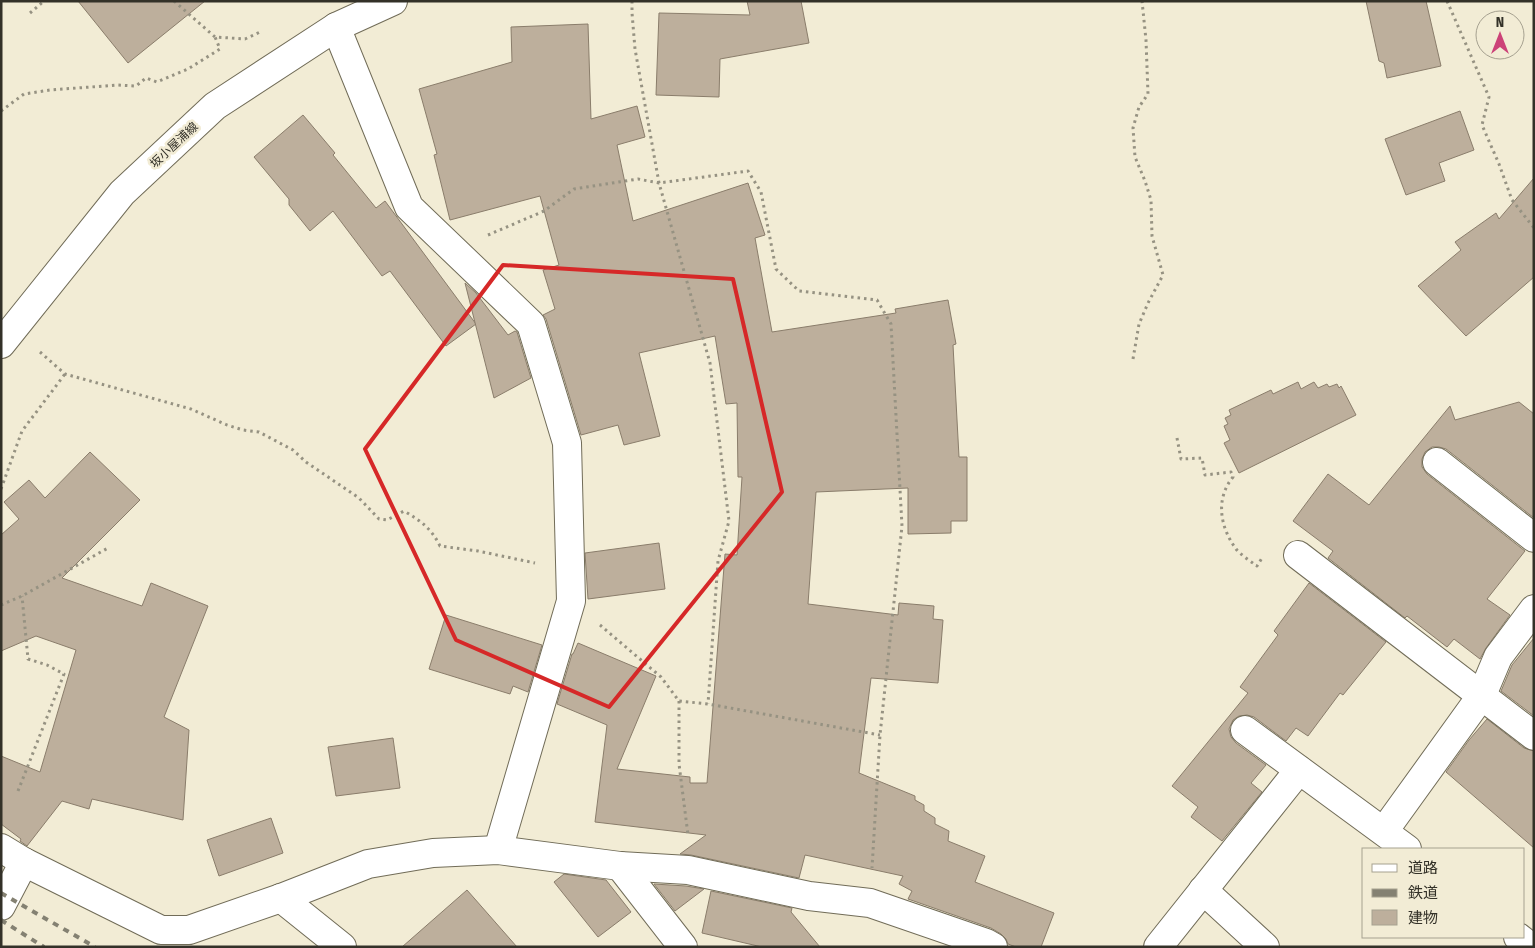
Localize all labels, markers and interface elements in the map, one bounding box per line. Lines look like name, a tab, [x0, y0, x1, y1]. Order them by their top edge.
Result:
north arrow	[1475, 10, 1525, 60]
text: N	[1496, 14, 1504, 31]
street label: 坂小屋浦線	[147, 119, 201, 171]
legend	[1362, 848, 1525, 938]
text: 道路	[1408, 859, 1438, 877]
text: 鉄道	[1408, 884, 1438, 902]
text: 建物	[1408, 909, 1438, 927]

